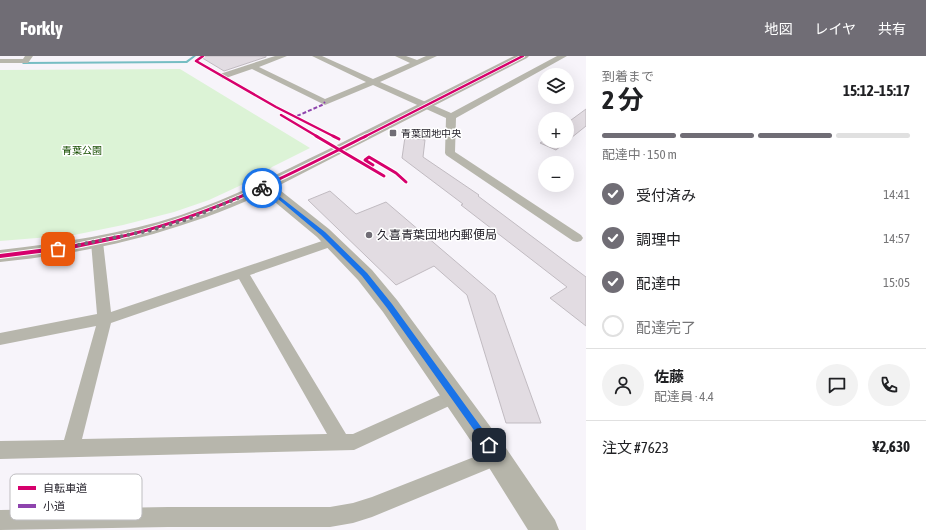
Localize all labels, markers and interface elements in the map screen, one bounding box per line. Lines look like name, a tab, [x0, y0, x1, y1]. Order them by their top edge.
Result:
text: Forkly	[20, 17, 63, 39]
text: 地図	[764, 21, 792, 37]
text: レイヤ	[814, 21, 856, 37]
text: 共有	[878, 21, 906, 37]
map controls	[538, 68, 574, 192]
button: layers	[538, 68, 574, 104]
text: 到着まで	[602, 69, 654, 84]
text: 15:12–15:17	[843, 82, 910, 99]
text: 2 分	[602, 85, 644, 115]
button: +	[538, 112, 574, 148]
marker: 青葉団地中央	[388, 128, 398, 138]
place label: 青葉団地中央	[401, 128, 462, 139]
park label: 青葉公園	[62, 145, 102, 156]
text: 配達中 · 150 m	[602, 147, 677, 162]
button: −	[538, 156, 574, 192]
courier	[242, 168, 282, 208]
icon: bike	[251, 177, 273, 199]
icon: check	[602, 183, 624, 205]
text: 受付済み	[636, 187, 696, 204]
text: 14:41	[883, 187, 910, 202]
icon: check	[602, 227, 624, 249]
place label: 久喜青葉団地内郵便局	[377, 228, 497, 242]
marker: 久喜青葉団地内郵便局	[364, 230, 374, 240]
text: 調理中	[636, 231, 681, 248]
text: 14:57	[883, 231, 910, 246]
pin	[41, 232, 75, 266]
icon: bag	[47, 238, 69, 260]
icon: check	[602, 271, 624, 293]
text: 配達中	[636, 275, 681, 292]
text: 15:05	[883, 275, 910, 290]
text: 配達完了	[636, 319, 696, 336]
button: person	[602, 364, 644, 406]
button: chat	[816, 364, 858, 406]
button: phone	[868, 364, 910, 406]
text: 佐藤	[654, 368, 684, 385]
text: 配達員 · 4.4	[654, 389, 714, 404]
pin	[472, 428, 506, 462]
icon: home	[478, 434, 500, 456]
text: ¥2,630	[872, 438, 910, 455]
text: 注文 #7623	[602, 439, 669, 456]
legend	[10, 474, 142, 520]
text: 自転車道	[43, 482, 87, 494]
text: 小道	[43, 500, 65, 512]

